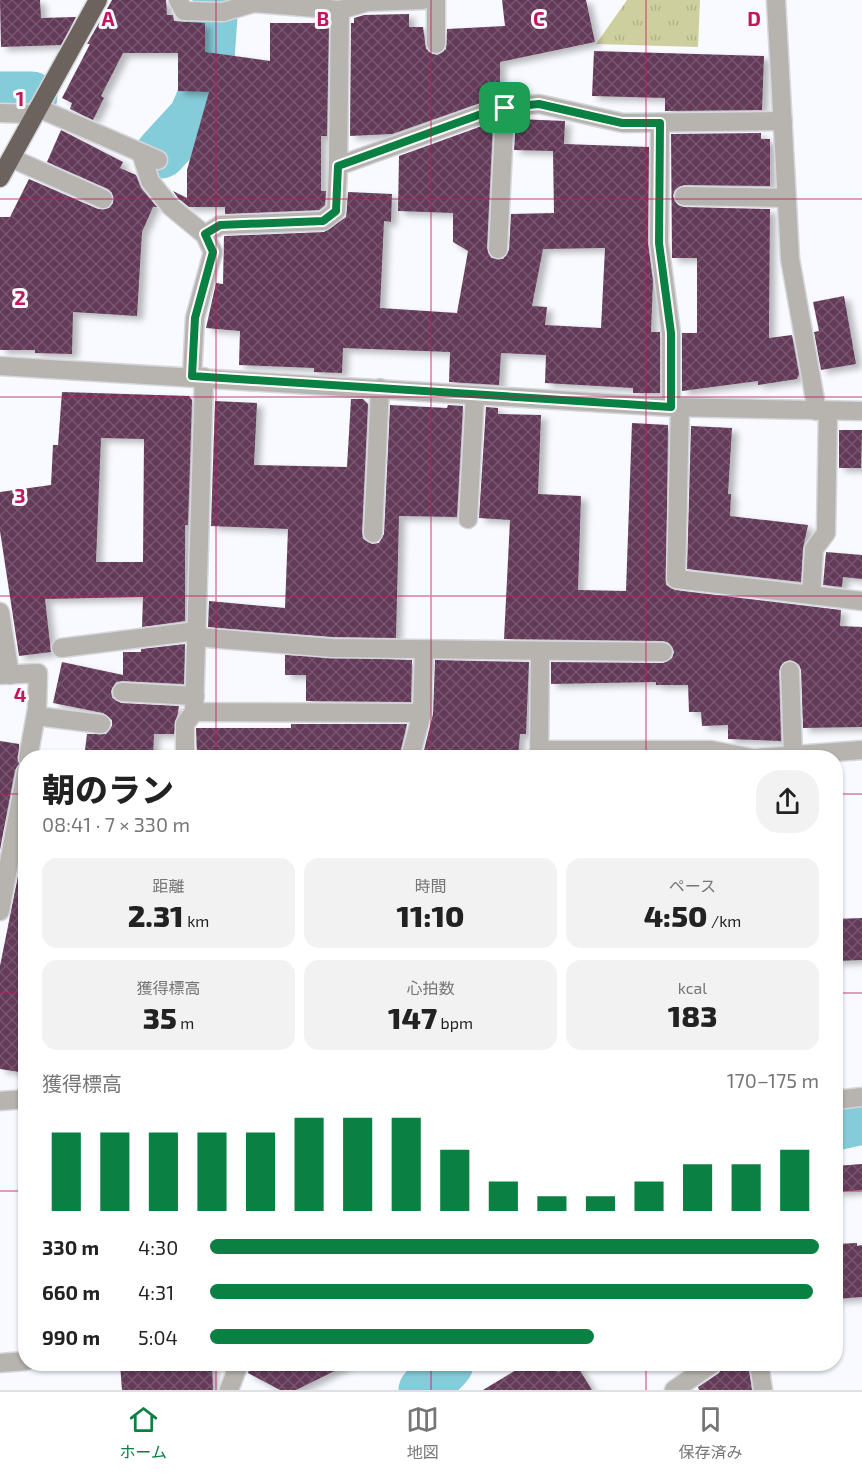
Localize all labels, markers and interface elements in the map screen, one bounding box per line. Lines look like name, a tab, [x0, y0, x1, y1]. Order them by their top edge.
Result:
text: A	[101, 6, 115, 30]
text: B	[317, 6, 329, 30]
text: C	[533, 6, 545, 30]
text: D	[747, 6, 761, 30]
pin	[479, 82, 530, 133]
text: 1	[16, 86, 24, 110]
icon: arrive	[488, 91, 521, 124]
text: 2	[14, 285, 26, 309]
text: 3	[14, 483, 26, 507]
text: 4	[14, 682, 27, 706]
text: 朝のラン	[42, 769, 174, 809]
button: share	[756, 770, 819, 833]
text: 08:41 · 7 × 330 m	[42, 812, 190, 836]
text: 距離	[152, 876, 185, 895]
text: 時間	[414, 876, 447, 895]
text: ペース	[669, 876, 716, 895]
text: 2.31	[128, 897, 184, 933]
text: 11:10	[396, 897, 465, 933]
text: 4:50	[644, 897, 707, 933]
text: km	[184, 911, 209, 930]
text: /km	[707, 911, 741, 930]
text: 獲得標高	[136, 978, 201, 997]
text: 心拍数	[406, 978, 455, 997]
text: kcal	[678, 978, 707, 997]
text: 183	[668, 997, 717, 1033]
text: 35	[143, 999, 177, 1035]
text: 147	[388, 999, 437, 1035]
text: m	[177, 1013, 194, 1032]
text: bpm	[437, 1013, 473, 1032]
text: 170–175 m	[727, 1068, 819, 1092]
text: 獲得標高	[42, 1071, 122, 1095]
text: 330 m	[42, 1235, 99, 1259]
text: 4:30	[138, 1235, 178, 1259]
text: 660 m	[42, 1280, 100, 1304]
text: 4:31	[138, 1280, 174, 1304]
text: 990 m	[42, 1325, 100, 1349]
text: 5:04	[138, 1325, 178, 1349]
tab: ホーム	[120, 1403, 167, 1463]
tab: 地図	[406, 1403, 439, 1463]
tab: 保存済み	[678, 1403, 742, 1463]

